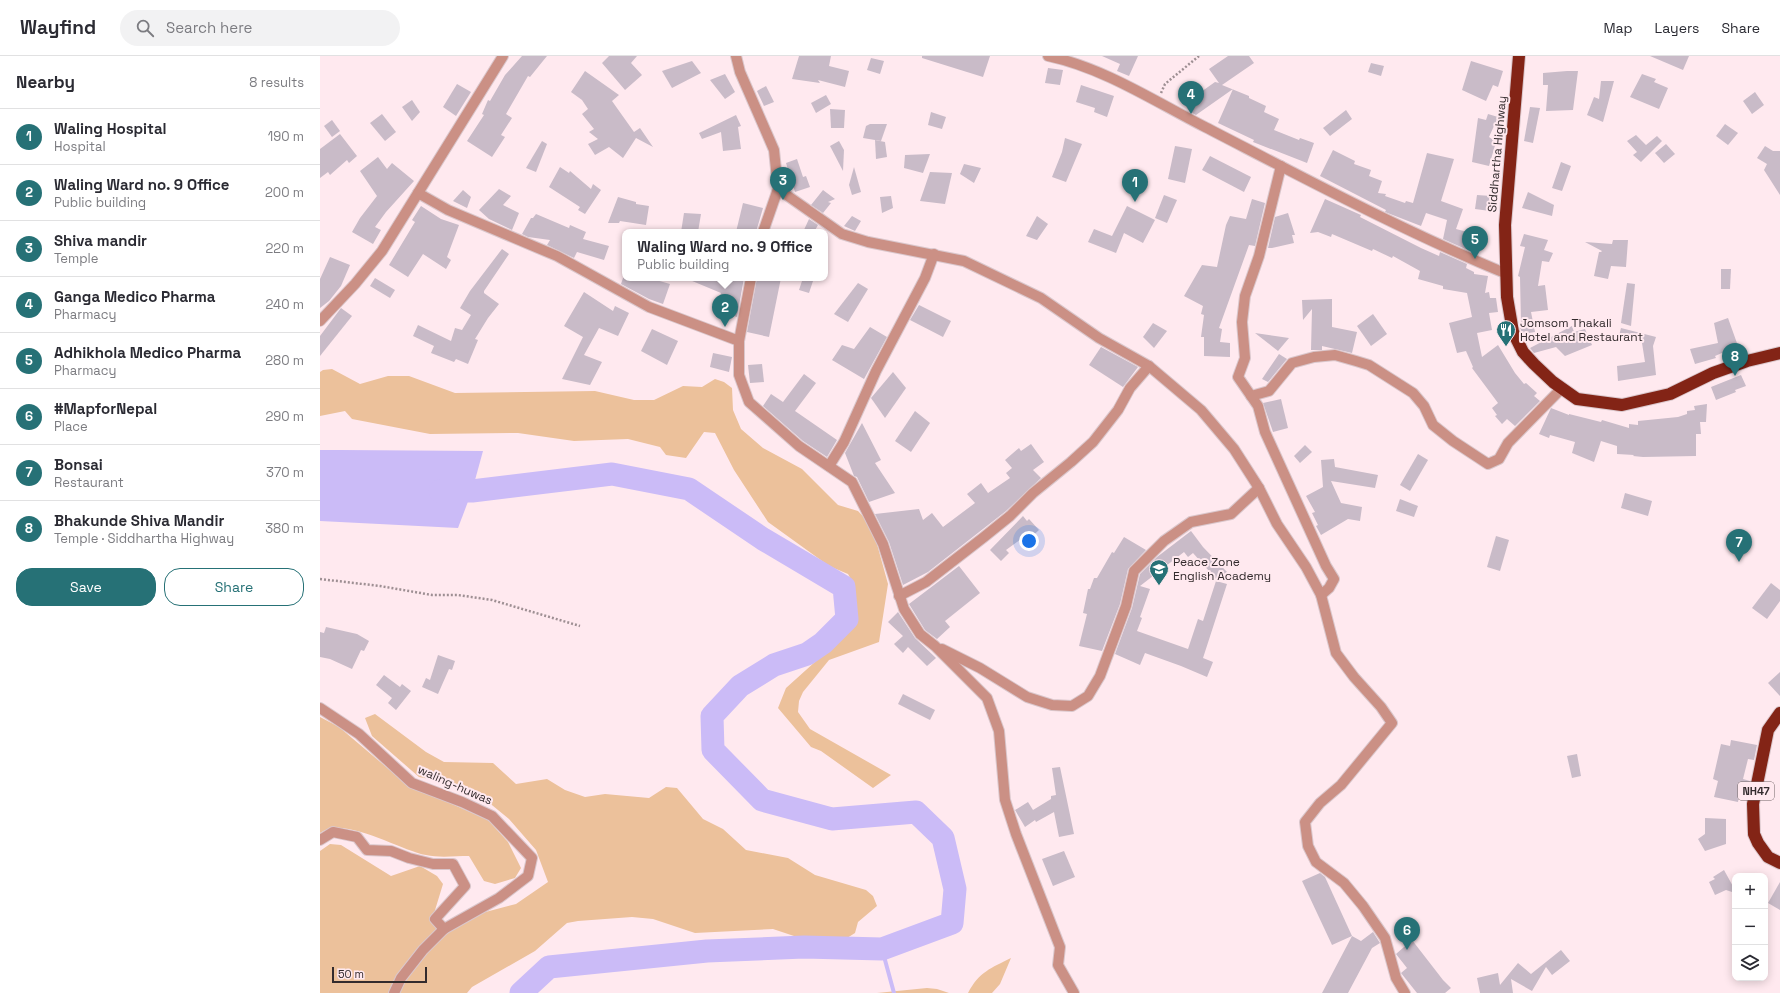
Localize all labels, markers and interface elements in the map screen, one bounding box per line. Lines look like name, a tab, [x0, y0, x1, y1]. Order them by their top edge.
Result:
search box	[120, 10, 400, 46]
text: Wayfind	[20, 15, 96, 40]
icon: search	[134, 17, 156, 39]
text: Search here	[166, 18, 252, 37]
text: Map	[1603, 19, 1633, 37]
text: Layers	[1655, 19, 1699, 37]
text: Share	[1721, 19, 1760, 37]
text: Nearby	[16, 71, 75, 93]
text: 8 results	[249, 74, 304, 91]
pin: 4	[1178, 81, 1204, 114]
street label: Siddhartha Highway	[1484, 95, 1510, 213]
text: Waling Hospital	[54, 119, 167, 138]
text: 1	[26, 128, 32, 145]
text: 190 m	[268, 128, 304, 145]
text: Hospital	[54, 138, 106, 155]
pin: 3	[770, 167, 796, 200]
pin: 1	[1122, 169, 1148, 202]
text: Waling Ward no. 9 Office	[54, 175, 230, 194]
text: 2	[25, 184, 33, 201]
text: 200 m	[265, 184, 304, 201]
text: Public building	[54, 194, 146, 211]
pin: 5	[1462, 226, 1488, 259]
popup	[622, 229, 828, 281]
text: Shiva mandir	[54, 231, 147, 250]
text: Waling Ward no. 9 Office	[637, 237, 813, 256]
text: 3	[25, 240, 33, 257]
text: 220 m	[265, 240, 304, 257]
text: Temple	[54, 250, 98, 267]
text: Public building	[637, 256, 729, 273]
text: Ganga Medico Pharma	[54, 287, 216, 306]
pin: 2	[712, 294, 738, 327]
text: 4	[25, 296, 33, 313]
text: 240 m	[266, 296, 304, 313]
text: Pharmacy	[54, 306, 116, 323]
place label: Jomsom Thakali Hotel and Restaurant	[1520, 315, 1643, 345]
restaurant icon: Jomsom Thakali Hotel and Restaurant	[1495, 319, 1517, 347]
text: Adhikhola Medico Pharma	[54, 343, 241, 362]
pin: 8	[1722, 343, 1748, 376]
text: 5	[25, 352, 33, 369]
text: 280 m	[265, 352, 304, 369]
text: Pharmacy	[54, 362, 116, 379]
text: #MapforNepal	[54, 399, 157, 418]
text: 6	[25, 408, 33, 425]
text: 290 m	[265, 408, 304, 425]
text: Place	[54, 418, 88, 435]
text: Bonsai	[54, 455, 103, 474]
text: 7	[25, 464, 33, 481]
text: 370 m	[266, 464, 304, 481]
text: Restaurant	[54, 474, 124, 491]
text: Bhakunde Shiva Mandir	[54, 511, 224, 530]
text: 8	[25, 520, 33, 537]
text: 380 m	[265, 520, 304, 537]
pin: 7	[1726, 529, 1752, 562]
text: Temple · Siddhartha Highway	[54, 530, 234, 547]
your location	[1019, 531, 1039, 551]
place label: Peace Zone English Academy	[1173, 554, 1271, 584]
school or university icon: Peace Zone English Academy	[1148, 558, 1170, 586]
button: Save	[16, 568, 156, 606]
button: Share	[164, 568, 304, 606]
street label: waling-huwas	[415, 761, 495, 809]
road number: NH47	[1738, 782, 1774, 800]
map controls	[1732, 873, 1768, 981]
button: +	[1732, 873, 1768, 909]
button: −	[1732, 909, 1768, 945]
pin: 6	[1394, 917, 1420, 950]
button: layers	[1732, 945, 1768, 981]
scale bar	[332, 965, 427, 984]
text: 50 m	[338, 967, 364, 981]

